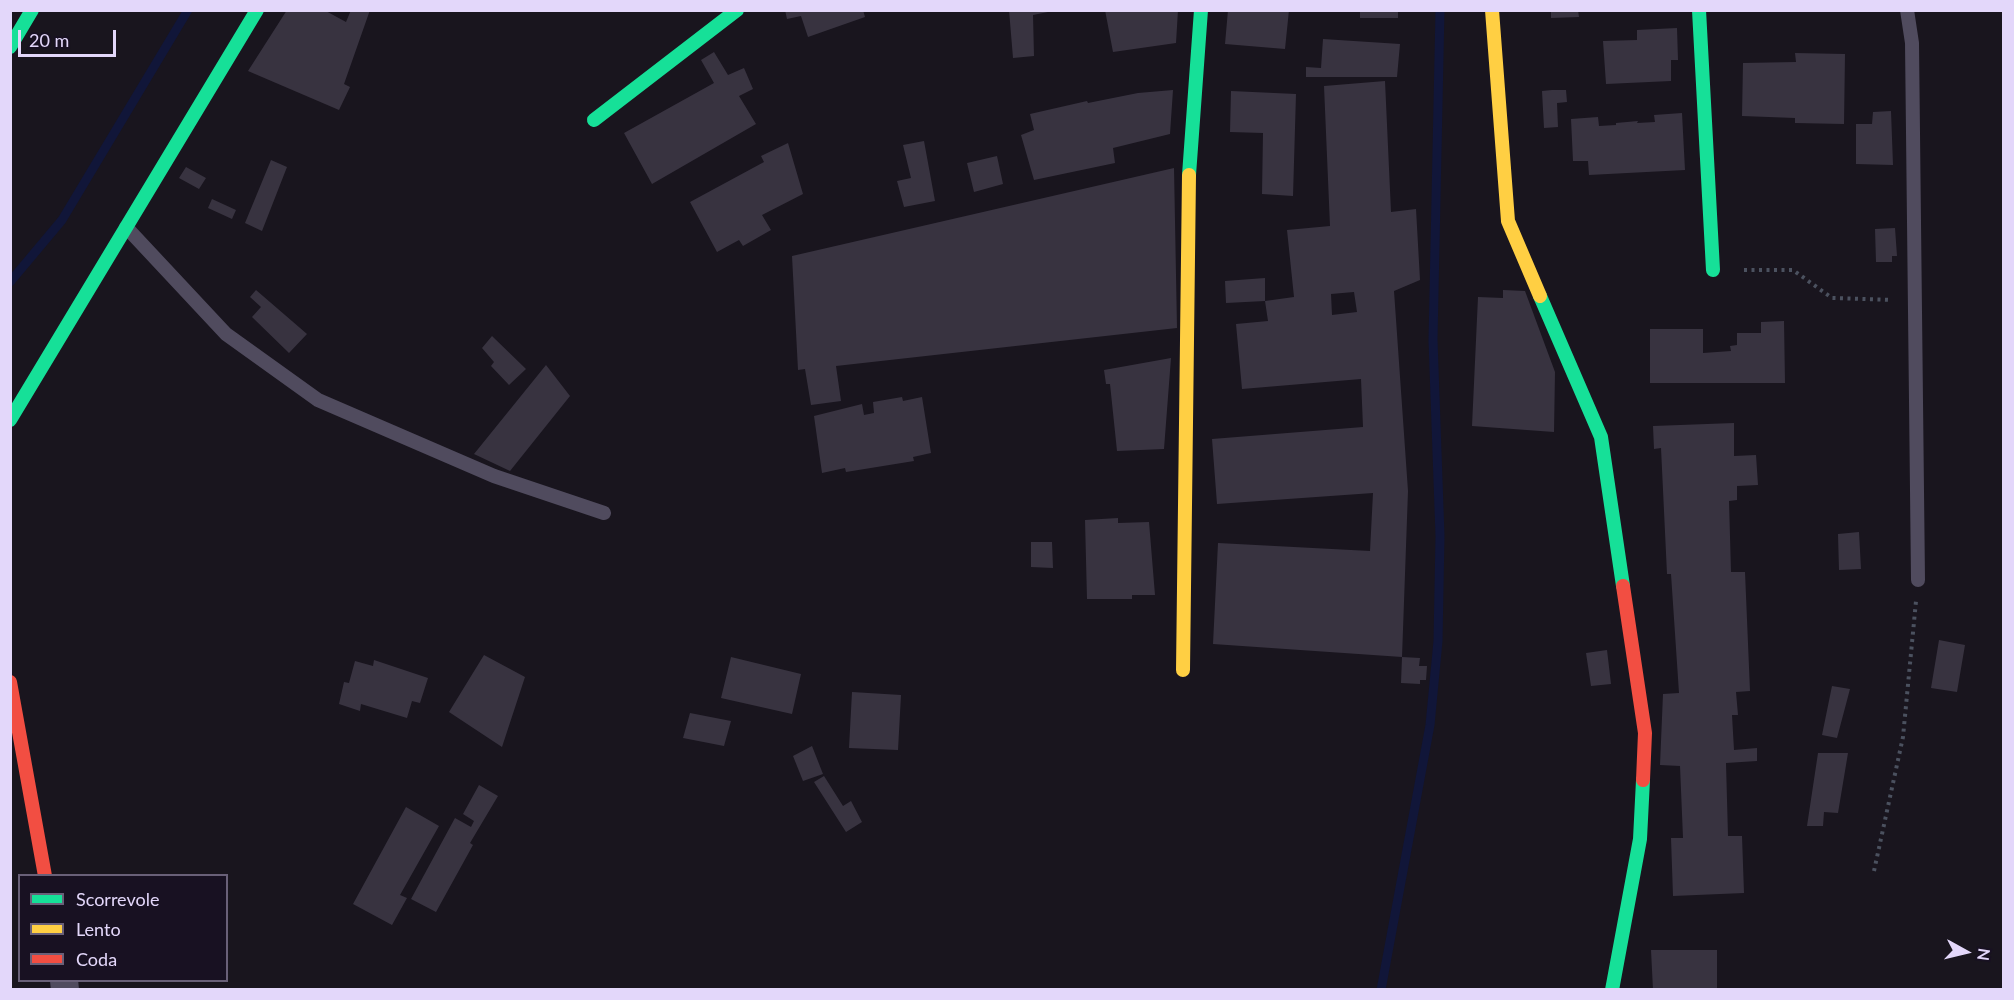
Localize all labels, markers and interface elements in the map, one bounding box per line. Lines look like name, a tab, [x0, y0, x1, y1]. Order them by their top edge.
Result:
scale bar	[21, 18, 118, 56]
text: 20 m	[29, 29, 69, 51]
legend	[18, 874, 228, 982]
text: Scorrevole	[76, 888, 159, 910]
text: Lento	[76, 918, 121, 940]
north arrow	[1936, 922, 1996, 982]
text: N	[1974, 947, 1995, 962]
text: Coda	[76, 948, 117, 970]

